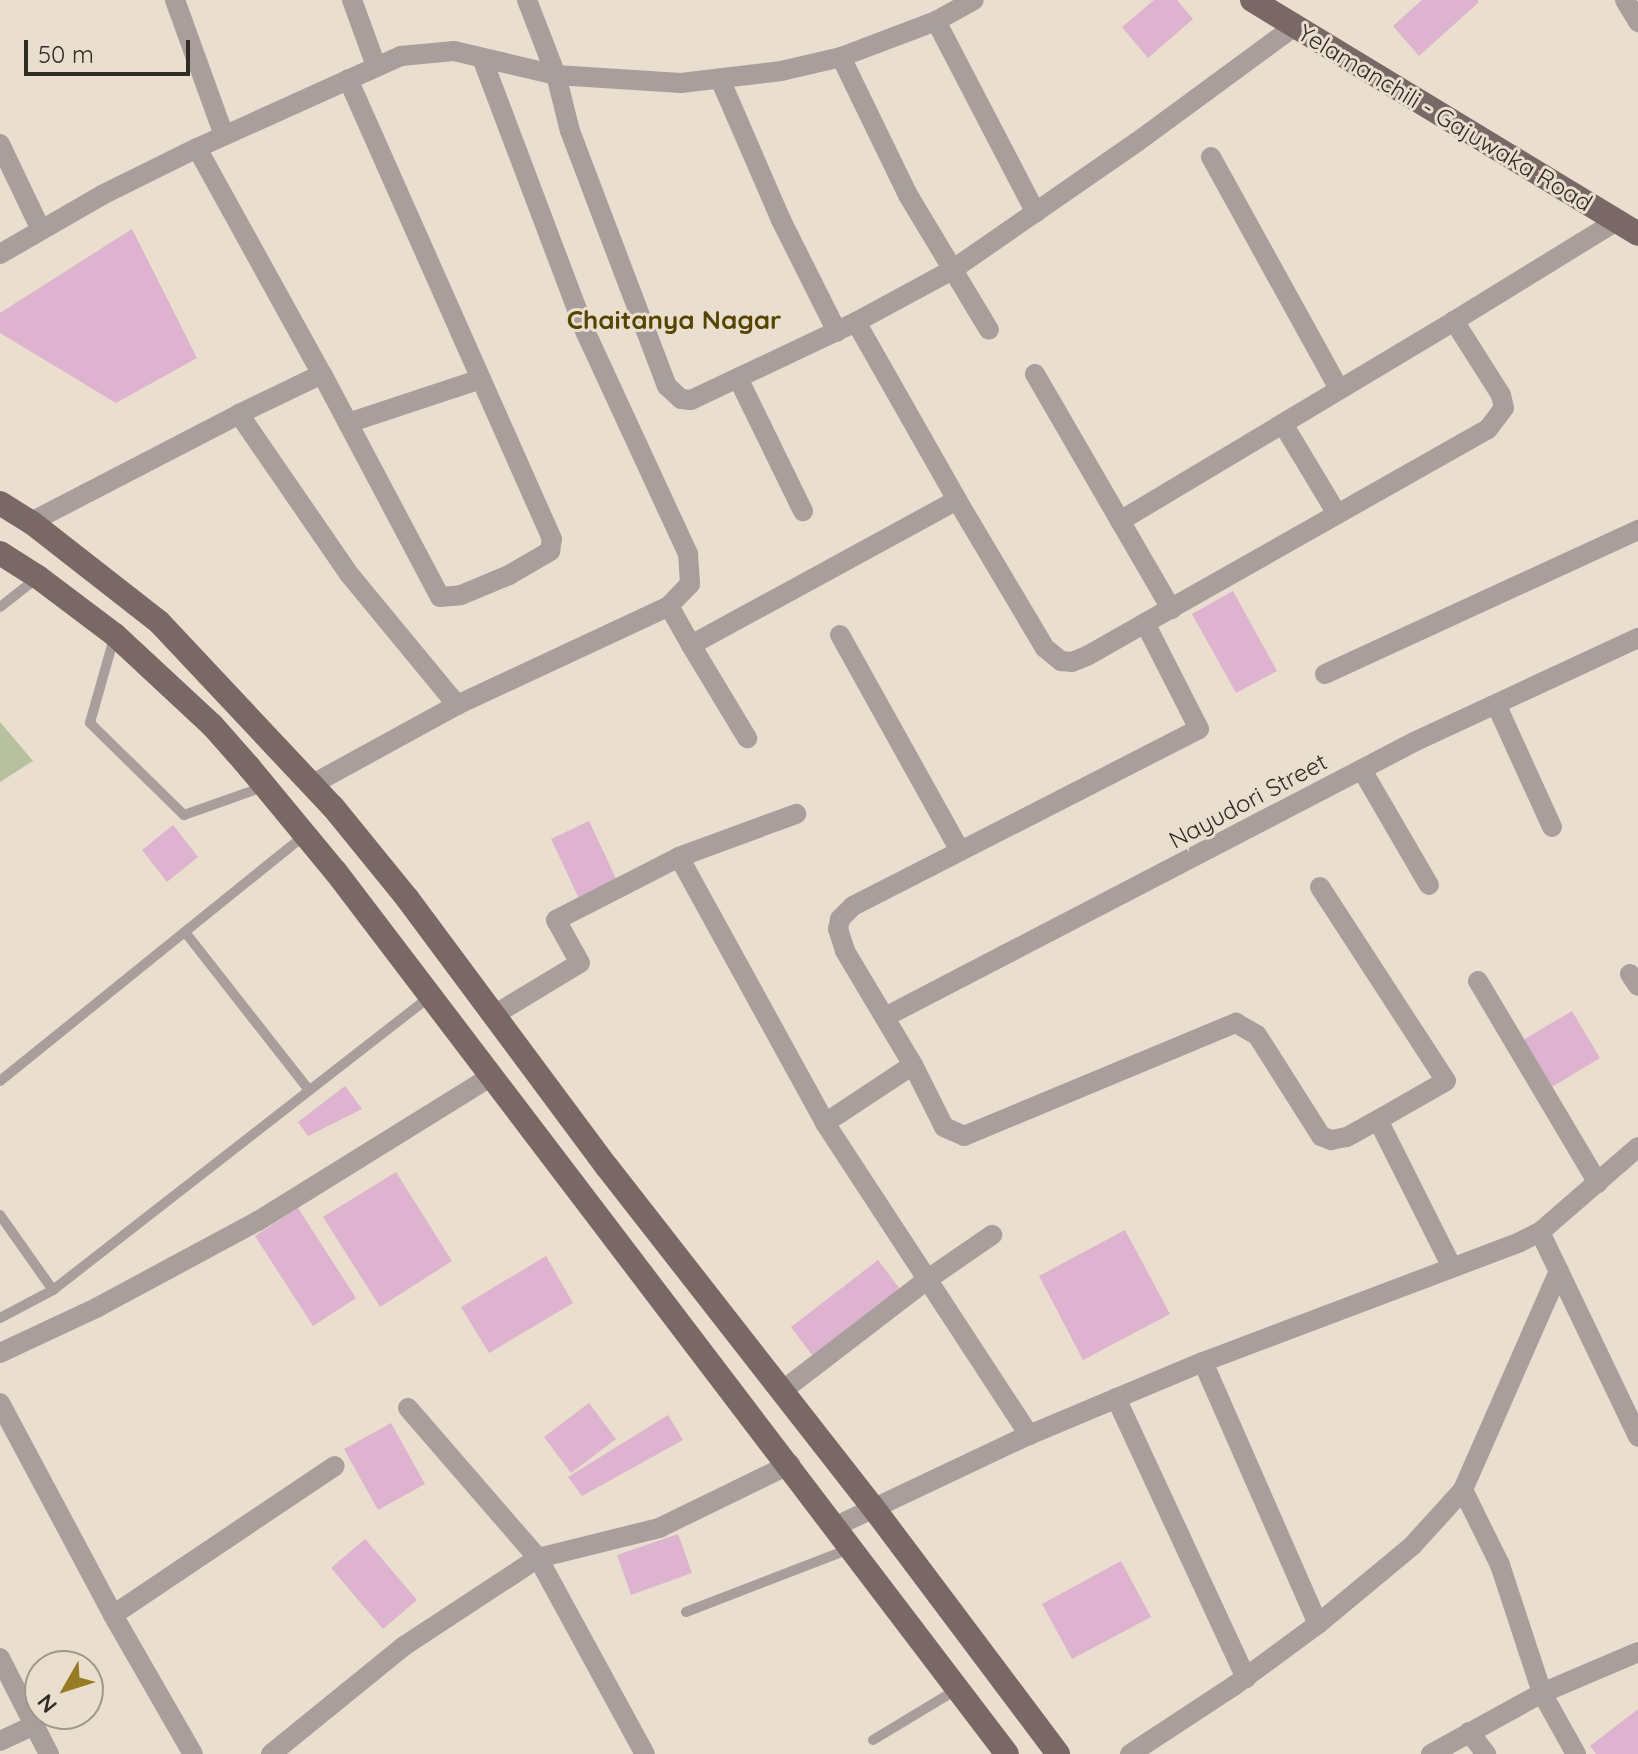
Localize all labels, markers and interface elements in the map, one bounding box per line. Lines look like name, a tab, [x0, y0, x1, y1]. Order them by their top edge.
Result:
street label: Yelamanchili - Gajuwaka Road	[1293, 19, 1597, 217]
scale bar	[28, 24, 194, 74]
text: 50 m	[38, 39, 94, 69]
district label: Chaitanya Nagar	[567, 304, 781, 336]
street label: Nayudori Street	[1164, 747, 1332, 855]
north arrow	[24, 1650, 104, 1730]
text: N	[31, 1689, 63, 1719]

